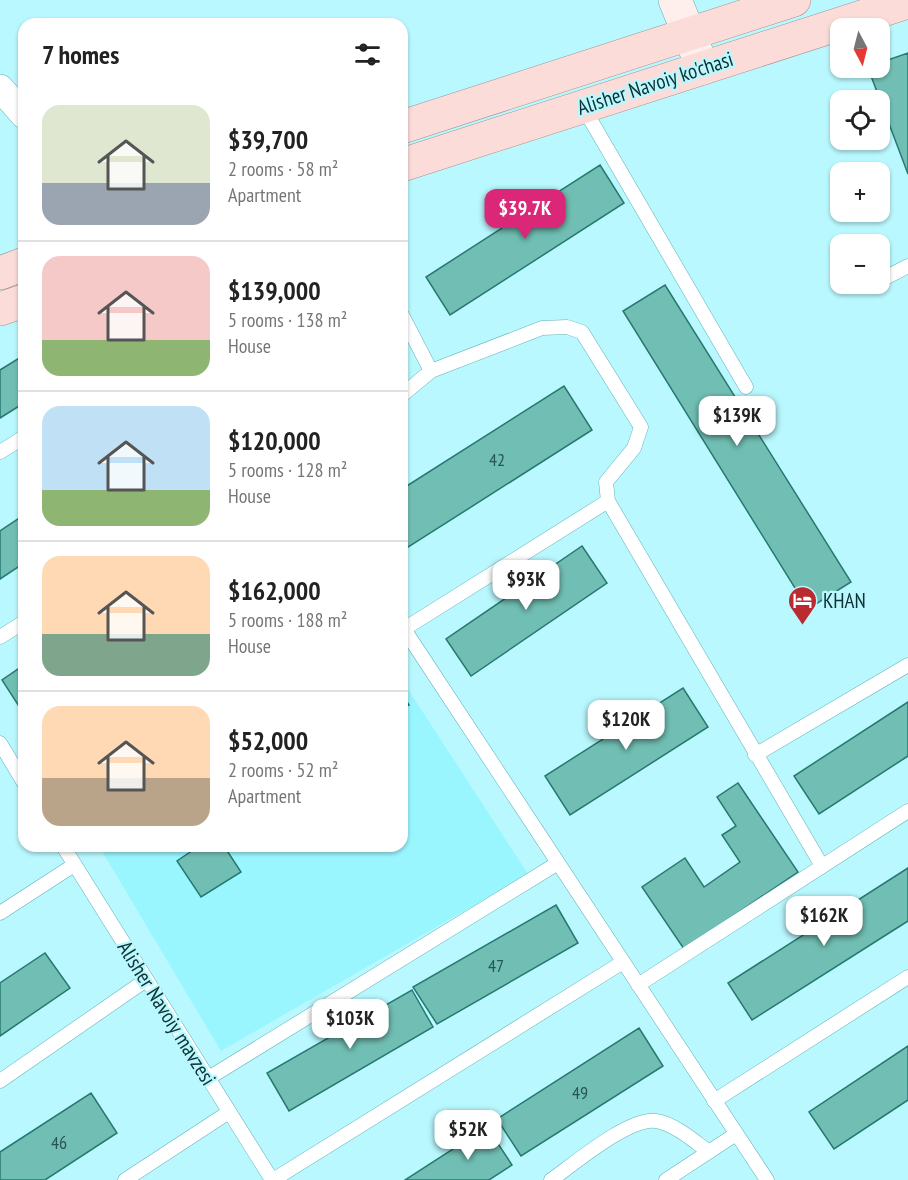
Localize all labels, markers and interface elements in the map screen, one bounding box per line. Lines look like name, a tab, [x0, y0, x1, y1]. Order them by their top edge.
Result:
north arrow	[830, 18, 890, 78]
map controls	[830, 18, 890, 294]
text: 7 homes	[42, 38, 119, 71]
icon: filters	[351, 38, 384, 71]
street label: Alisher Navoiy ko'chasi	[573, 45, 737, 121]
button: locate	[830, 90, 890, 150]
text: $39,700	[228, 123, 308, 156]
icon: home	[90, 129, 162, 201]
text: 2 rooms · 58 m²	[228, 156, 338, 182]
button: +	[830, 162, 890, 222]
text: Apartment	[228, 182, 301, 208]
pin: $39.7K	[476, 189, 574, 240]
text: $39.7K	[499, 195, 551, 221]
button: −	[830, 234, 890, 294]
text: $139,000	[228, 274, 321, 307]
icon: home	[90, 280, 162, 352]
text: 5 rooms · 138 m²	[228, 307, 347, 333]
text: House	[228, 333, 271, 359]
pin: $139K	[695, 396, 779, 447]
text: $139K	[713, 402, 761, 428]
text: $120,000	[228, 424, 321, 457]
icon: home	[90, 430, 162, 502]
house number: 42	[489, 448, 505, 471]
text: 5 rooms · 128 m²	[228, 457, 347, 483]
text: House	[228, 483, 271, 509]
pin: $93K	[490, 560, 562, 611]
text: $93K	[506, 566, 546, 592]
text: $162,000	[228, 574, 321, 607]
icon: home	[90, 580, 162, 652]
hotel icon: KHAN	[786, 584, 818, 626]
place label: KHAN	[823, 587, 866, 614]
text: 5 rooms · 188 m²	[228, 607, 347, 633]
text: House	[228, 633, 271, 659]
pin: $120K	[584, 700, 668, 751]
text: $120K	[602, 706, 650, 732]
text: $52,000	[228, 724, 308, 757]
icon: home	[90, 730, 162, 802]
text: 2 rooms · 52 m²	[228, 757, 338, 783]
text: Apartment	[228, 783, 301, 809]
pin: $162K	[782, 896, 866, 947]
text: $162K	[800, 902, 848, 928]
street label: Alisher Navoiy mavzesi	[112, 936, 222, 1090]
house number: 47	[488, 954, 504, 977]
pin: $103K	[308, 999, 392, 1050]
text: $103K	[326, 1005, 374, 1031]
house number: 49	[572, 1081, 588, 1104]
pin: $52K	[432, 1110, 504, 1161]
text: $52K	[448, 1116, 488, 1142]
house number: 46	[51, 1131, 67, 1154]

